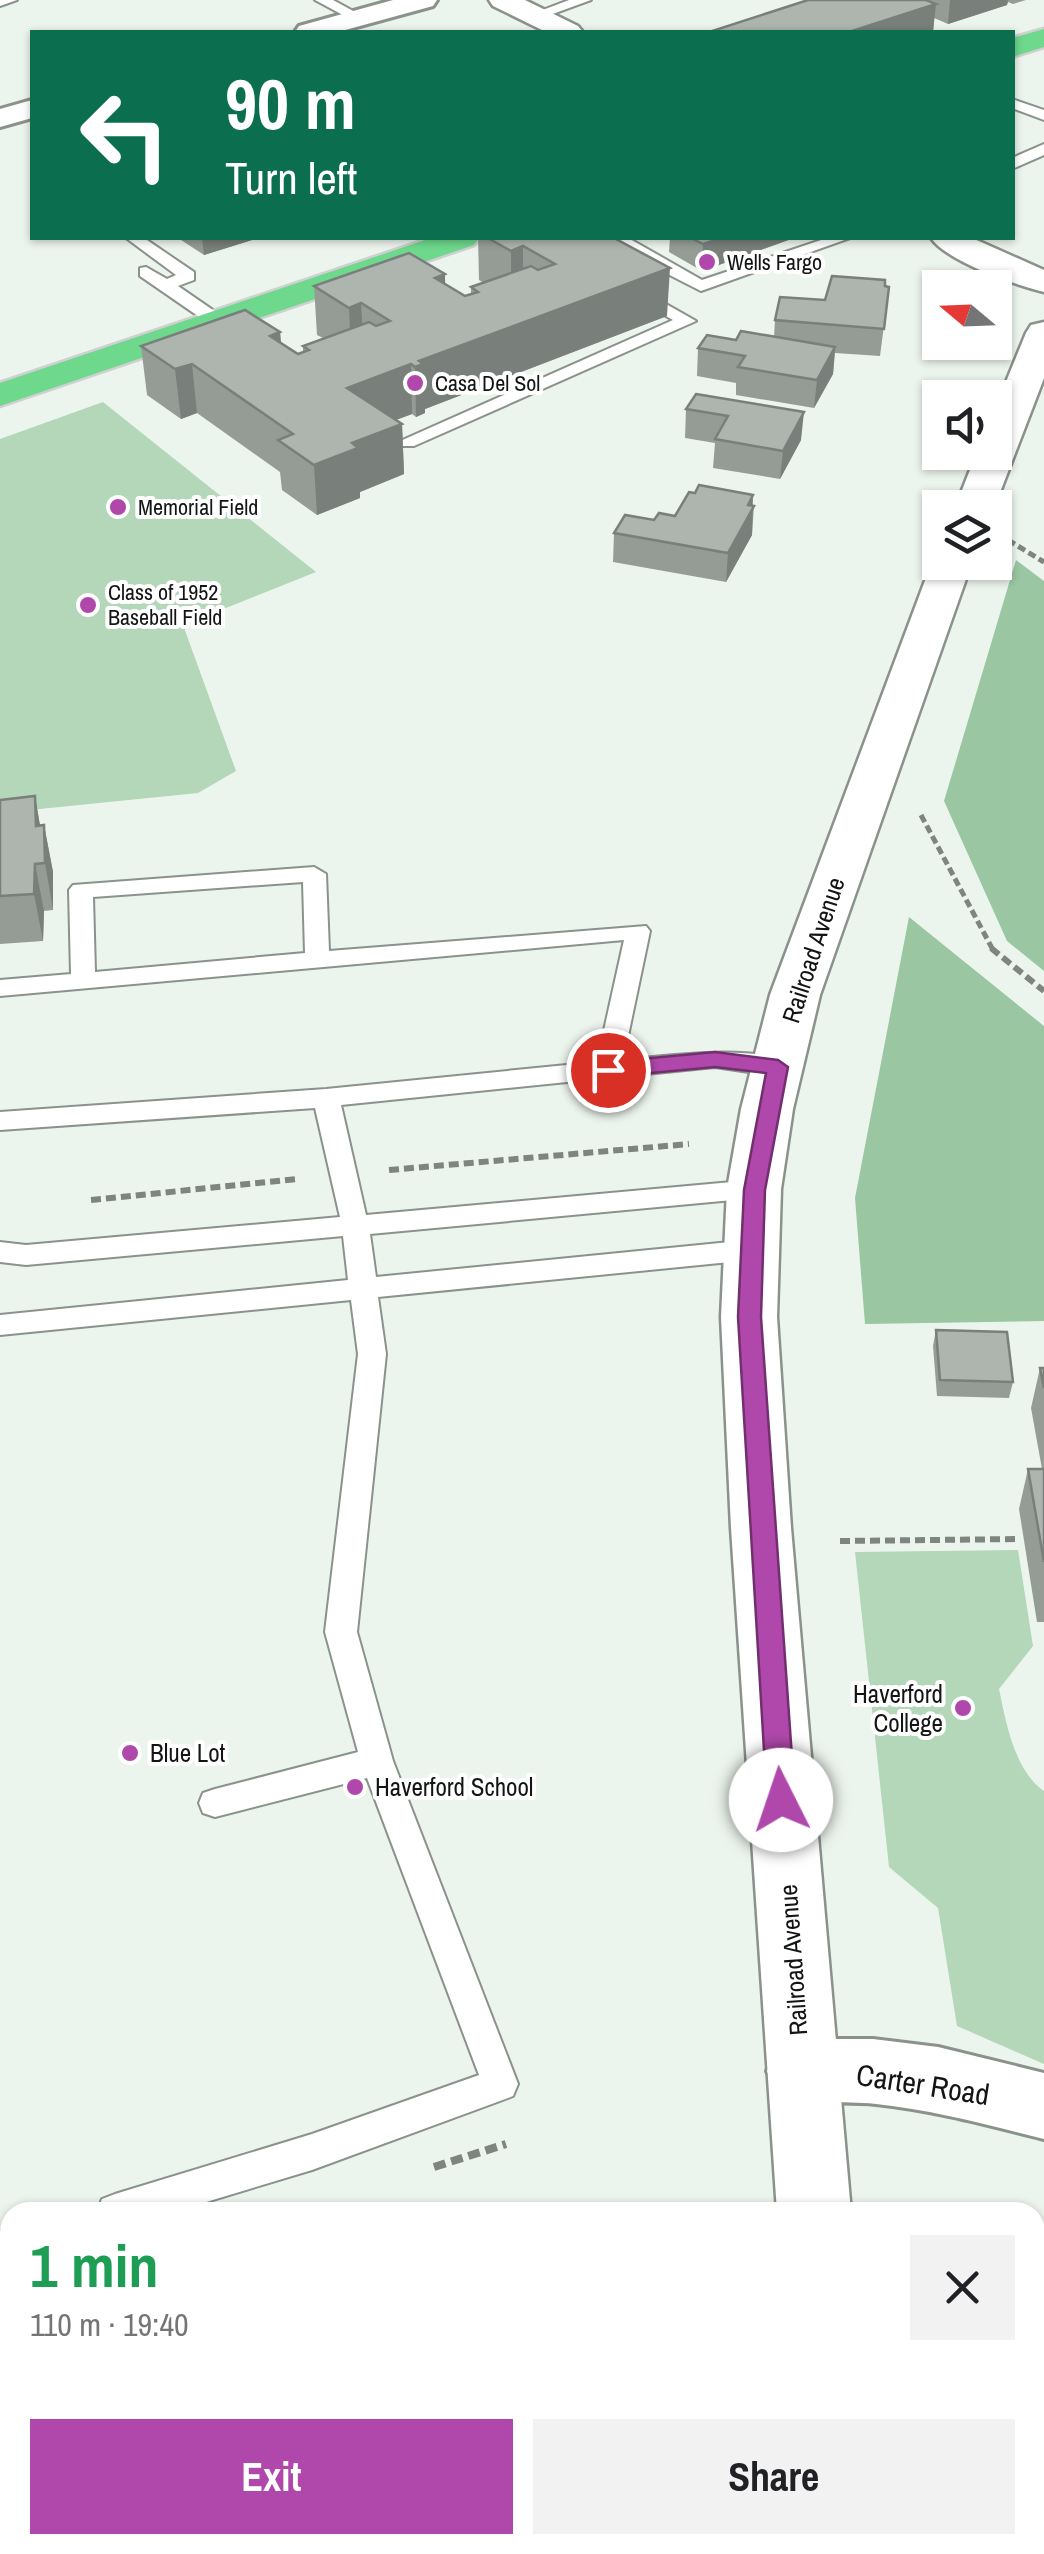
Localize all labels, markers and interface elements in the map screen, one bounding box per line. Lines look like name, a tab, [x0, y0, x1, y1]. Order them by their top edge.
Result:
text: 90 m	[225, 57, 356, 151]
icon: left	[60, 70, 190, 200]
text: Turn left	[225, 147, 357, 208]
place label: Wells Fargo	[727, 247, 822, 277]
marker: Wells Fargo	[696, 251, 718, 273]
north arrow	[922, 270, 1012, 360]
map controls	[922, 270, 1012, 580]
place label: Casa Del Sol	[435, 368, 540, 398]
marker: Casa Del Sol	[404, 372, 426, 394]
button: sound	[922, 380, 1012, 470]
button: layers	[922, 490, 1012, 580]
place label: Memorial Field	[138, 492, 258, 522]
marker: Memorial Field	[107, 496, 129, 518]
place label: Class of 1952 Baseball Field	[108, 577, 222, 632]
marker: Class of 1952 Baseball Field	[77, 594, 99, 616]
street label: Railroad Avenue	[773, 873, 853, 1027]
pin	[566, 1028, 651, 1113]
icon: arrive	[581, 1043, 636, 1098]
place label: Haverford College	[853, 1677, 943, 1740]
marker: Haverford College	[952, 1697, 974, 1719]
place label: Blue Lot	[150, 1736, 226, 1770]
marker: Blue Lot	[119, 1742, 141, 1764]
position arrow	[729, 1748, 833, 1852]
place label: Haverford School	[375, 1770, 533, 1804]
marker: Haverford School	[344, 1776, 366, 1798]
street label: Railroad Avenue	[771, 1883, 815, 2037]
street label: Carter Road	[854, 2054, 992, 2114]
text: 1 min	[30, 2225, 159, 2306]
button: close	[910, 2235, 1015, 2340]
text: 110 m · 19:40	[30, 2303, 189, 2346]
button: Exit	[30, 2419, 513, 2534]
button: Share	[533, 2419, 1015, 2534]

